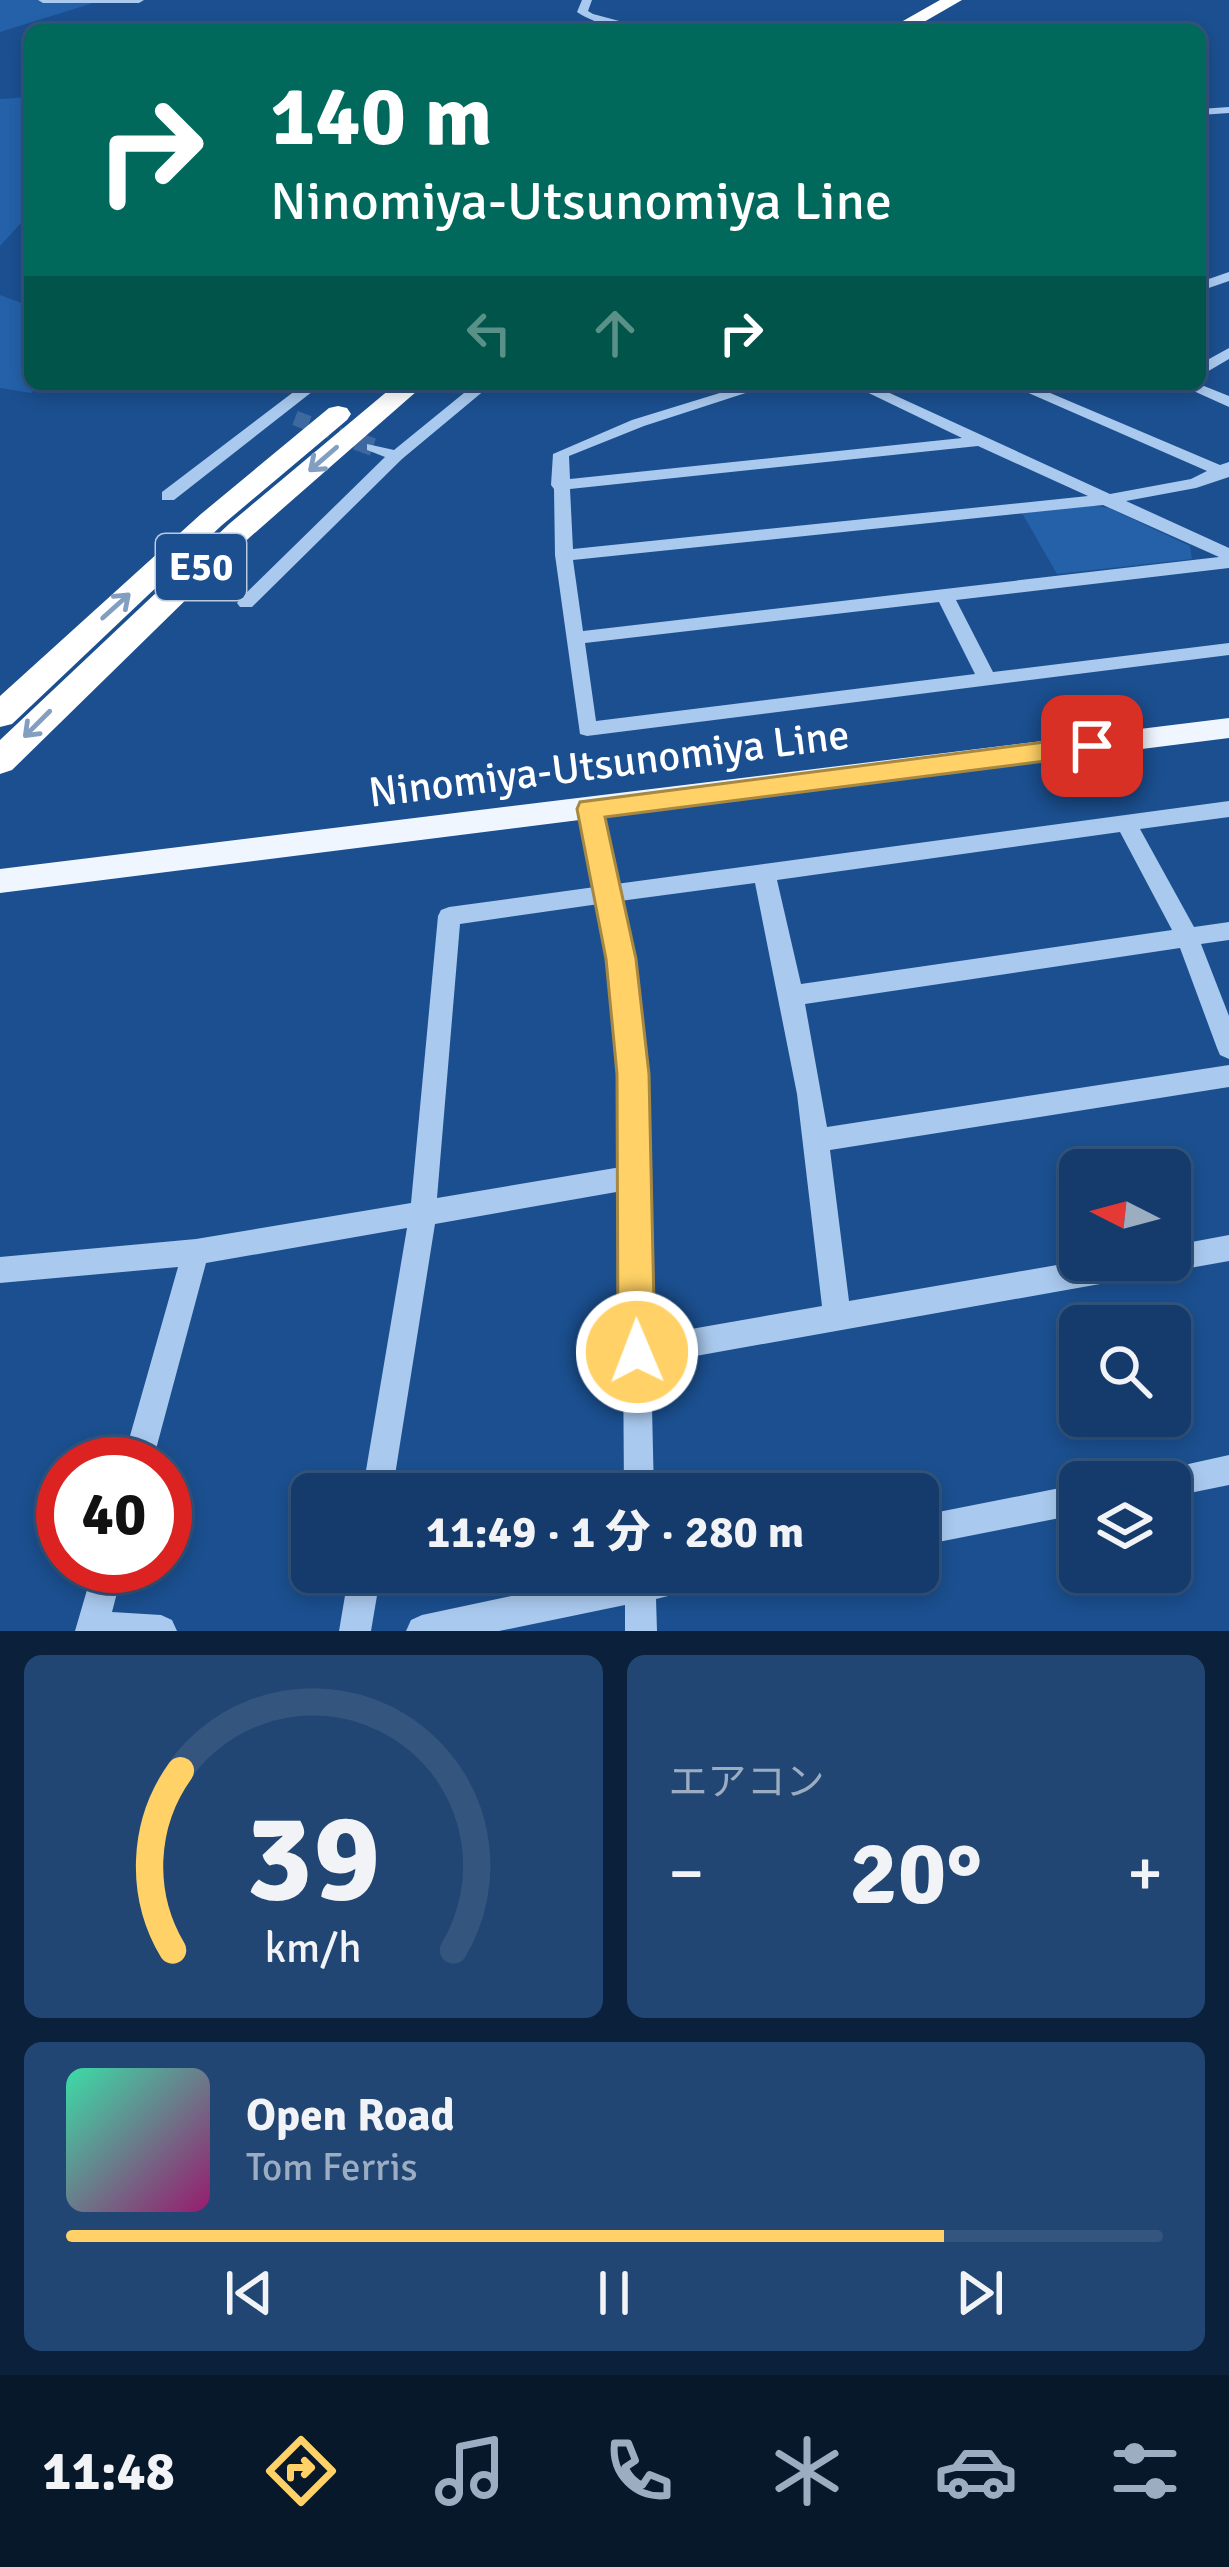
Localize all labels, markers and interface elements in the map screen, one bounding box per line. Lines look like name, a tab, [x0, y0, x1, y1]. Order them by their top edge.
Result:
text: 140 m	[270, 65, 492, 169]
icon: right	[72, 72, 228, 228]
text: Ninomiya-Utsunomiya Line	[270, 168, 892, 235]
icon: left	[456, 300, 522, 366]
icon: ahead	[582, 300, 648, 366]
icon: right	[708, 300, 774, 366]
one-way arrow	[308, 445, 339, 472]
road number: E50	[156, 534, 246, 600]
one-way arrow	[100, 593, 130, 620]
pin	[1041, 695, 1143, 797]
one-way arrow	[23, 709, 51, 738]
street label: Ninomiya-Utsunomiya Line	[366, 709, 852, 819]
icon: arrive	[1059, 713, 1125, 779]
north arrow	[1059, 1149, 1191, 1281]
map controls	[1059, 1149, 1191, 1593]
position arrow	[574, 1289, 700, 1415]
button: search	[1059, 1305, 1191, 1437]
speed limit sign: 40	[36, 1437, 192, 1593]
button: layers	[1059, 1461, 1191, 1593]
text: 11:49 · 1 分 · 280 m	[426, 1505, 804, 1560]
text: エアコン	[669, 1758, 825, 1806]
text: 39	[246, 1782, 381, 1935]
text: 20°	[849, 1818, 982, 1929]
text: −	[669, 1833, 704, 1914]
text: +	[1127, 1833, 1163, 1914]
text: km/h	[265, 1921, 362, 1974]
text: Open Road	[246, 2088, 455, 2143]
text: Tom Ferris	[246, 2143, 418, 2191]
icon: previous	[216, 2260, 282, 2326]
icon: pause	[581, 2260, 647, 2326]
icon: next	[947, 2260, 1013, 2326]
icon: directions	[259, 2429, 343, 2513]
icon: music	[428, 2429, 512, 2513]
icon: phone	[597, 2429, 681, 2513]
icon: climate	[765, 2429, 849, 2513]
icon: car	[934, 2429, 1018, 2513]
icon: filters	[1103, 2429, 1187, 2513]
text: 11:48	[42, 2438, 175, 2505]

